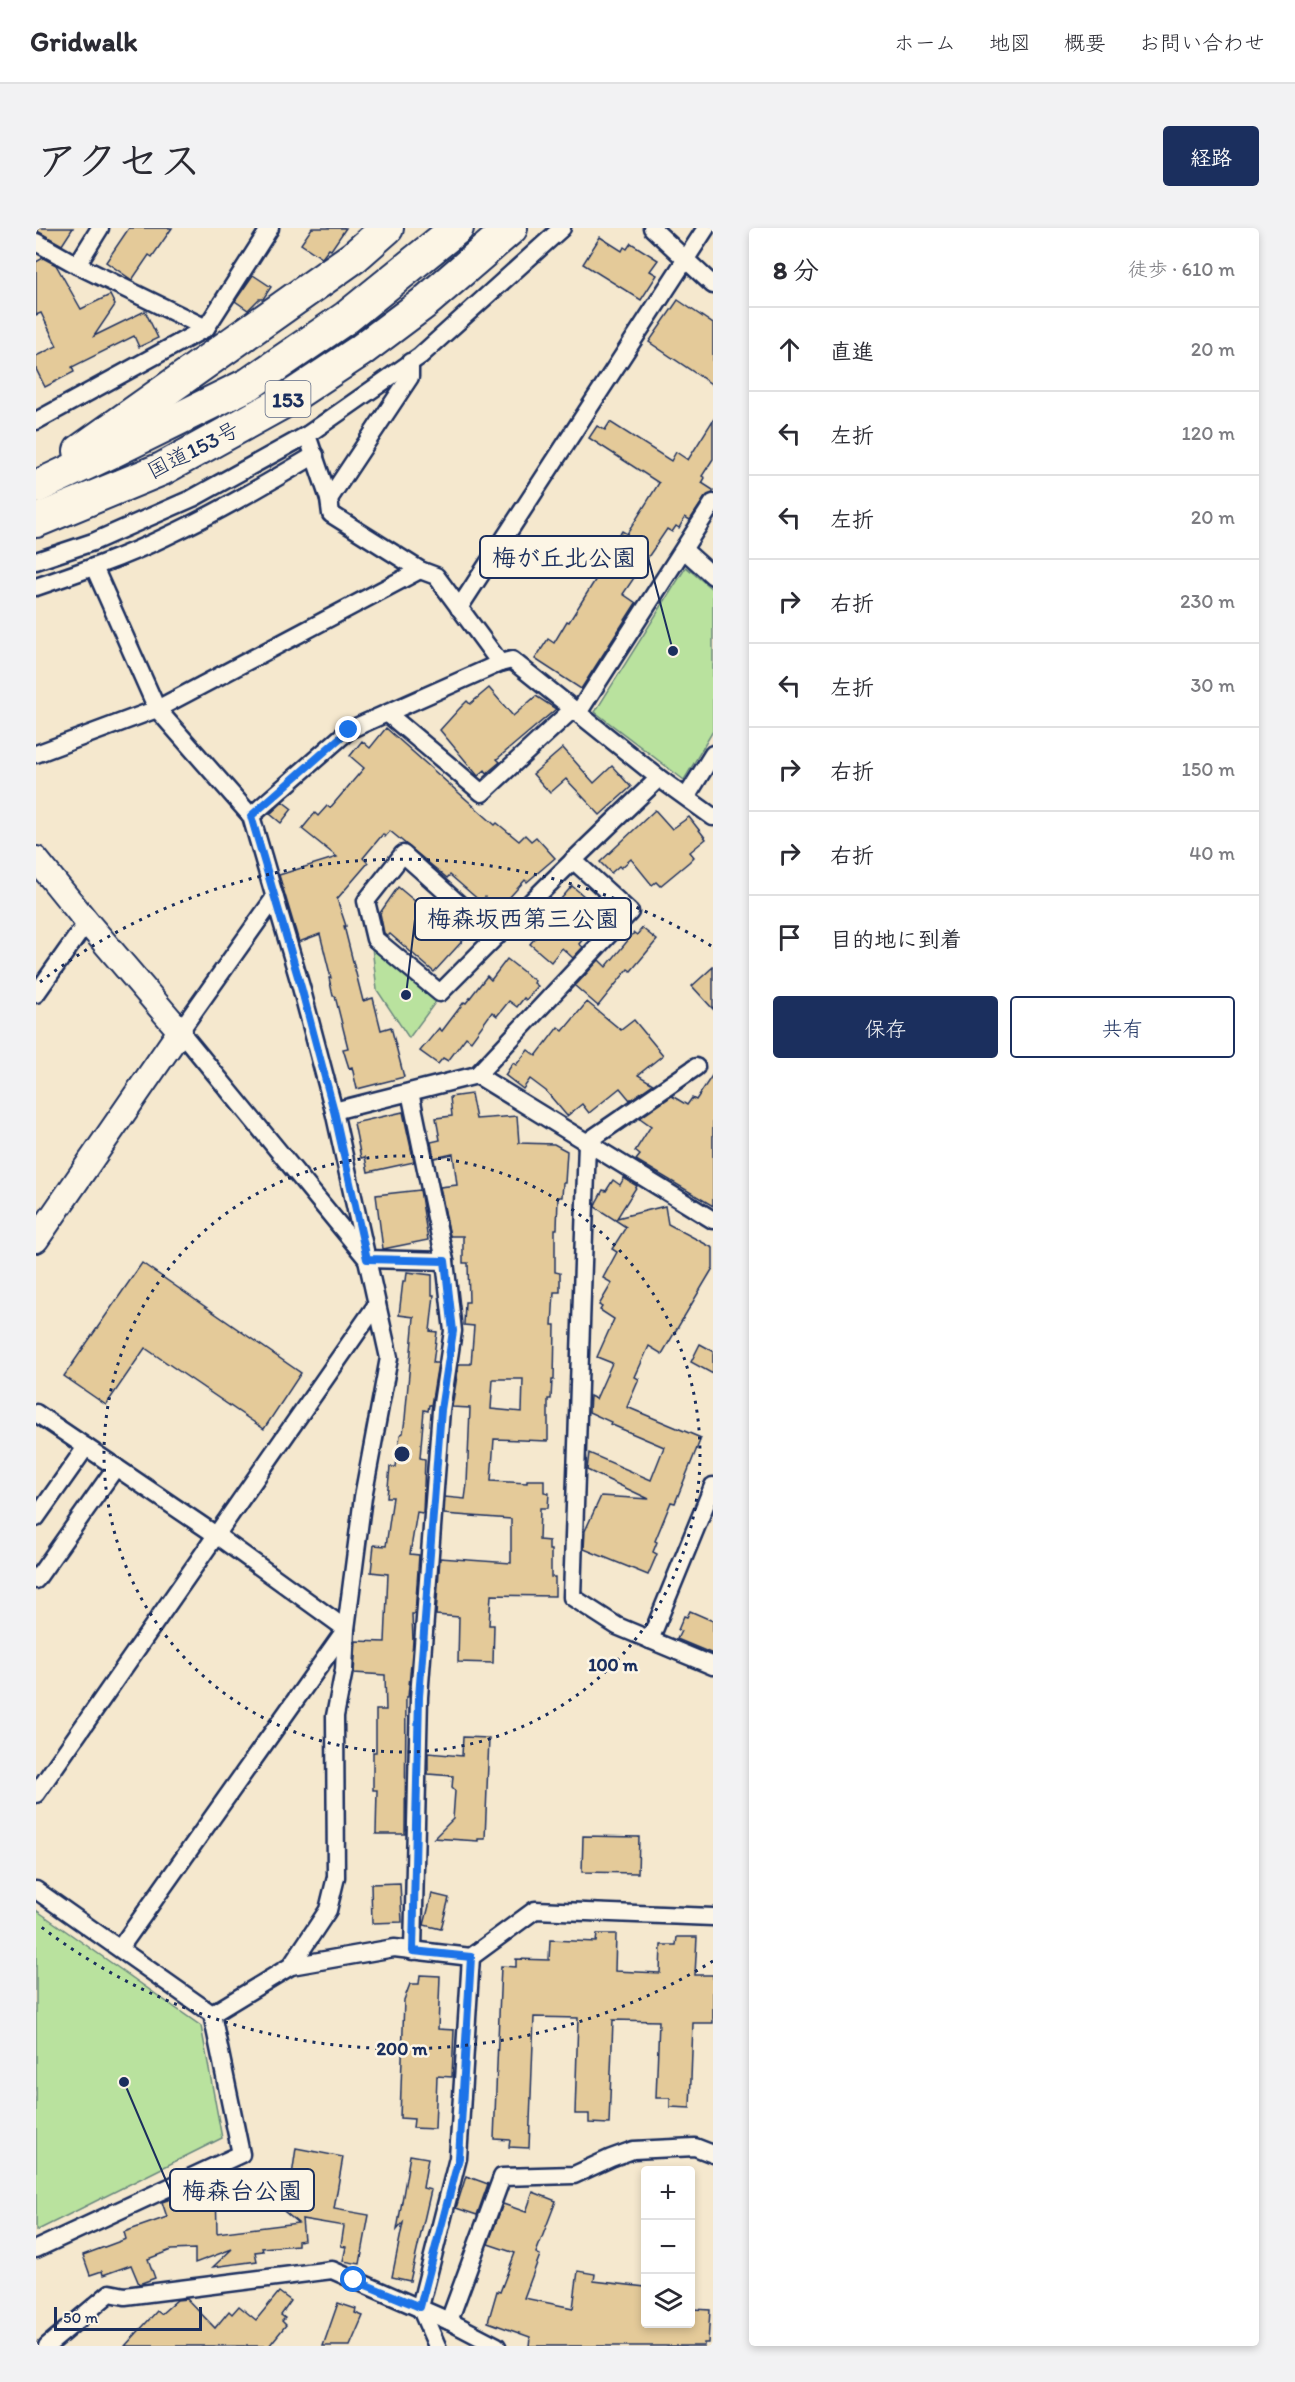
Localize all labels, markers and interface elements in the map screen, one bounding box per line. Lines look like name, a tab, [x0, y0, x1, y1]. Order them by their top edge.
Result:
text: Gridwalk	[30, 24, 138, 58]
text: ホーム	[894, 30, 956, 55]
text: 地図	[989, 30, 1031, 55]
text: 概要	[1064, 30, 1106, 55]
text: お問い合わせ	[1139, 30, 1265, 55]
button: 経路	[1163, 126, 1259, 186]
text: アクセス	[36, 135, 201, 186]
text: 8 分	[773, 254, 819, 286]
text: 徒歩 · 610 m	[1128, 257, 1235, 281]
icon: ahead	[773, 333, 806, 366]
text: 20 m	[1191, 337, 1235, 361]
text: 直進	[830, 338, 874, 365]
road number: 153	[266, 381, 310, 417]
street label: 国道153号	[142, 415, 244, 485]
icon: left	[773, 417, 806, 450]
text: 120 m	[1182, 421, 1235, 445]
text: 左折	[830, 422, 874, 449]
icon: left	[773, 501, 806, 534]
text: 20 m	[1191, 505, 1235, 529]
text: 左折	[830, 506, 874, 533]
callout: 梅が丘北公園	[480, 536, 648, 578]
text: 梅が丘北公園	[492, 543, 636, 572]
icon: right	[773, 585, 806, 618]
text: 230 m	[1180, 589, 1235, 613]
text: 右折	[830, 590, 874, 617]
icon: left	[773, 669, 806, 702]
text: 30 m	[1190, 673, 1235, 697]
text: 左折	[830, 674, 874, 701]
route end	[335, 716, 361, 742]
icon: right	[773, 753, 806, 786]
text: 150 m	[1182, 757, 1235, 781]
text: 右折	[830, 758, 874, 785]
icon: right	[773, 837, 806, 870]
text: 40 m	[1189, 841, 1235, 865]
text: 右折	[830, 842, 874, 869]
callout: 梅森坂西第三公園	[415, 898, 631, 940]
text: 梅森坂西第三公園	[427, 904, 619, 933]
icon: arrive	[773, 921, 806, 954]
text: 目的地に到着	[830, 926, 962, 953]
button: 保存	[773, 996, 998, 1058]
button: 共有	[1010, 996, 1235, 1058]
centre of rings	[392, 1444, 412, 1464]
text: 100 m	[588, 1654, 639, 1676]
text: 200 m	[377, 2038, 428, 2060]
map controls	[641, 2166, 695, 2328]
button: +	[641, 2166, 695, 2220]
callout: 梅森台公園	[170, 2169, 314, 2211]
text: 梅森台公園	[182, 2176, 302, 2205]
button: −	[641, 2220, 695, 2274]
route start	[340, 2266, 366, 2292]
button: layers	[641, 2274, 695, 2328]
scale bar	[54, 2304, 202, 2332]
text: 50 m	[63, 2308, 98, 2327]

